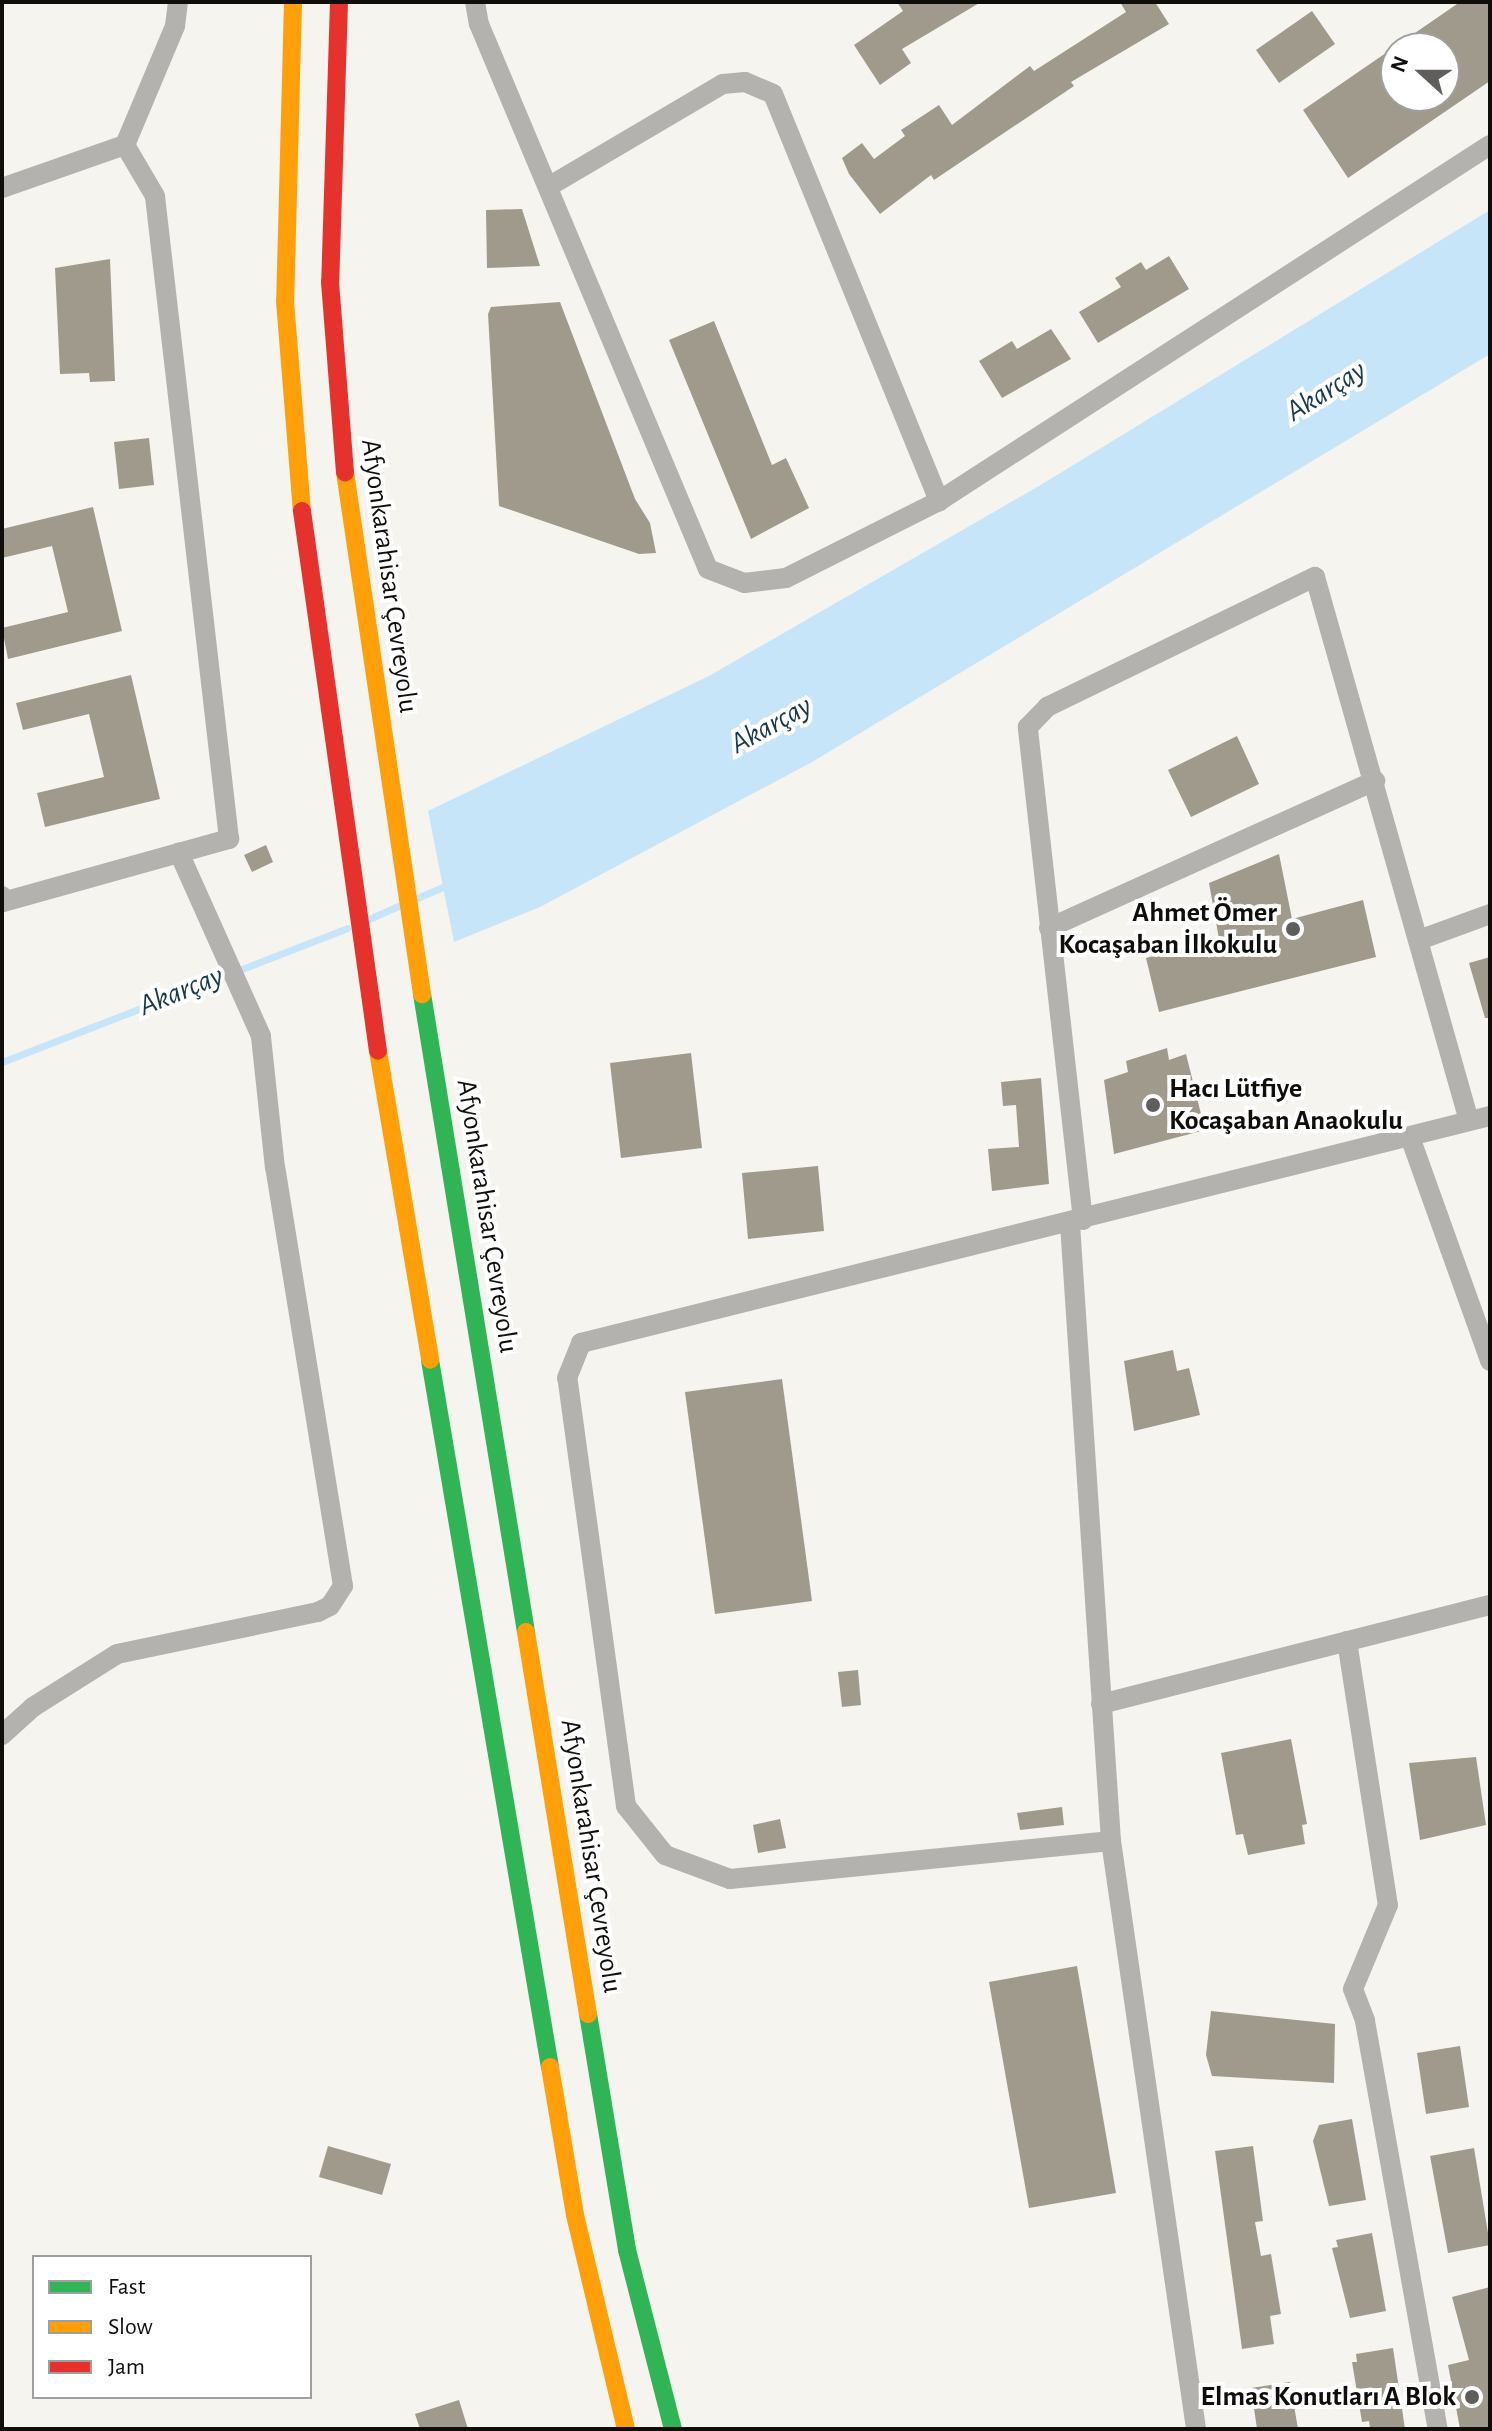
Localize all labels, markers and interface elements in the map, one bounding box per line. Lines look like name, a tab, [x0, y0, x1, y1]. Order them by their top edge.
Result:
north arrow	[1380, 32, 1460, 112]
text: N	[1386, 53, 1412, 75]
water label: Akarçay	[1279, 353, 1373, 429]
street label: Afyonkarahisar Çevreyolu	[353, 437, 425, 715]
water label: Akarçay	[724, 688, 818, 762]
place label: Ahmet Ömer Kocaşaban İlkokulu	[1058, 896, 1277, 962]
marker: Ahmet Ömer Kocaşaban İlkokulu	[1284, 920, 1302, 938]
water label: Akarçay	[134, 958, 228, 1024]
place label: Hacı Lütfiye Kocaşaban Anaokulu	[1169, 1072, 1403, 1138]
street label: Afyonkarahisar Çevreyolu	[449, 1077, 525, 1355]
marker: Hacı Lütfiye Kocaşaban Anaokulu	[1144, 1096, 1162, 1114]
street label: Afyonkarahisar Çevreyolu	[553, 1717, 629, 1995]
legend	[32, 2255, 312, 2399]
text: Fast	[108, 2275, 145, 2299]
text: Slow	[108, 2315, 153, 2339]
text: Jam	[108, 2355, 145, 2379]
place label: Elmas Konutları A Blok	[1201, 2380, 1456, 2414]
marker: Elmas Konutları A Blok	[1463, 2388, 1481, 2406]

